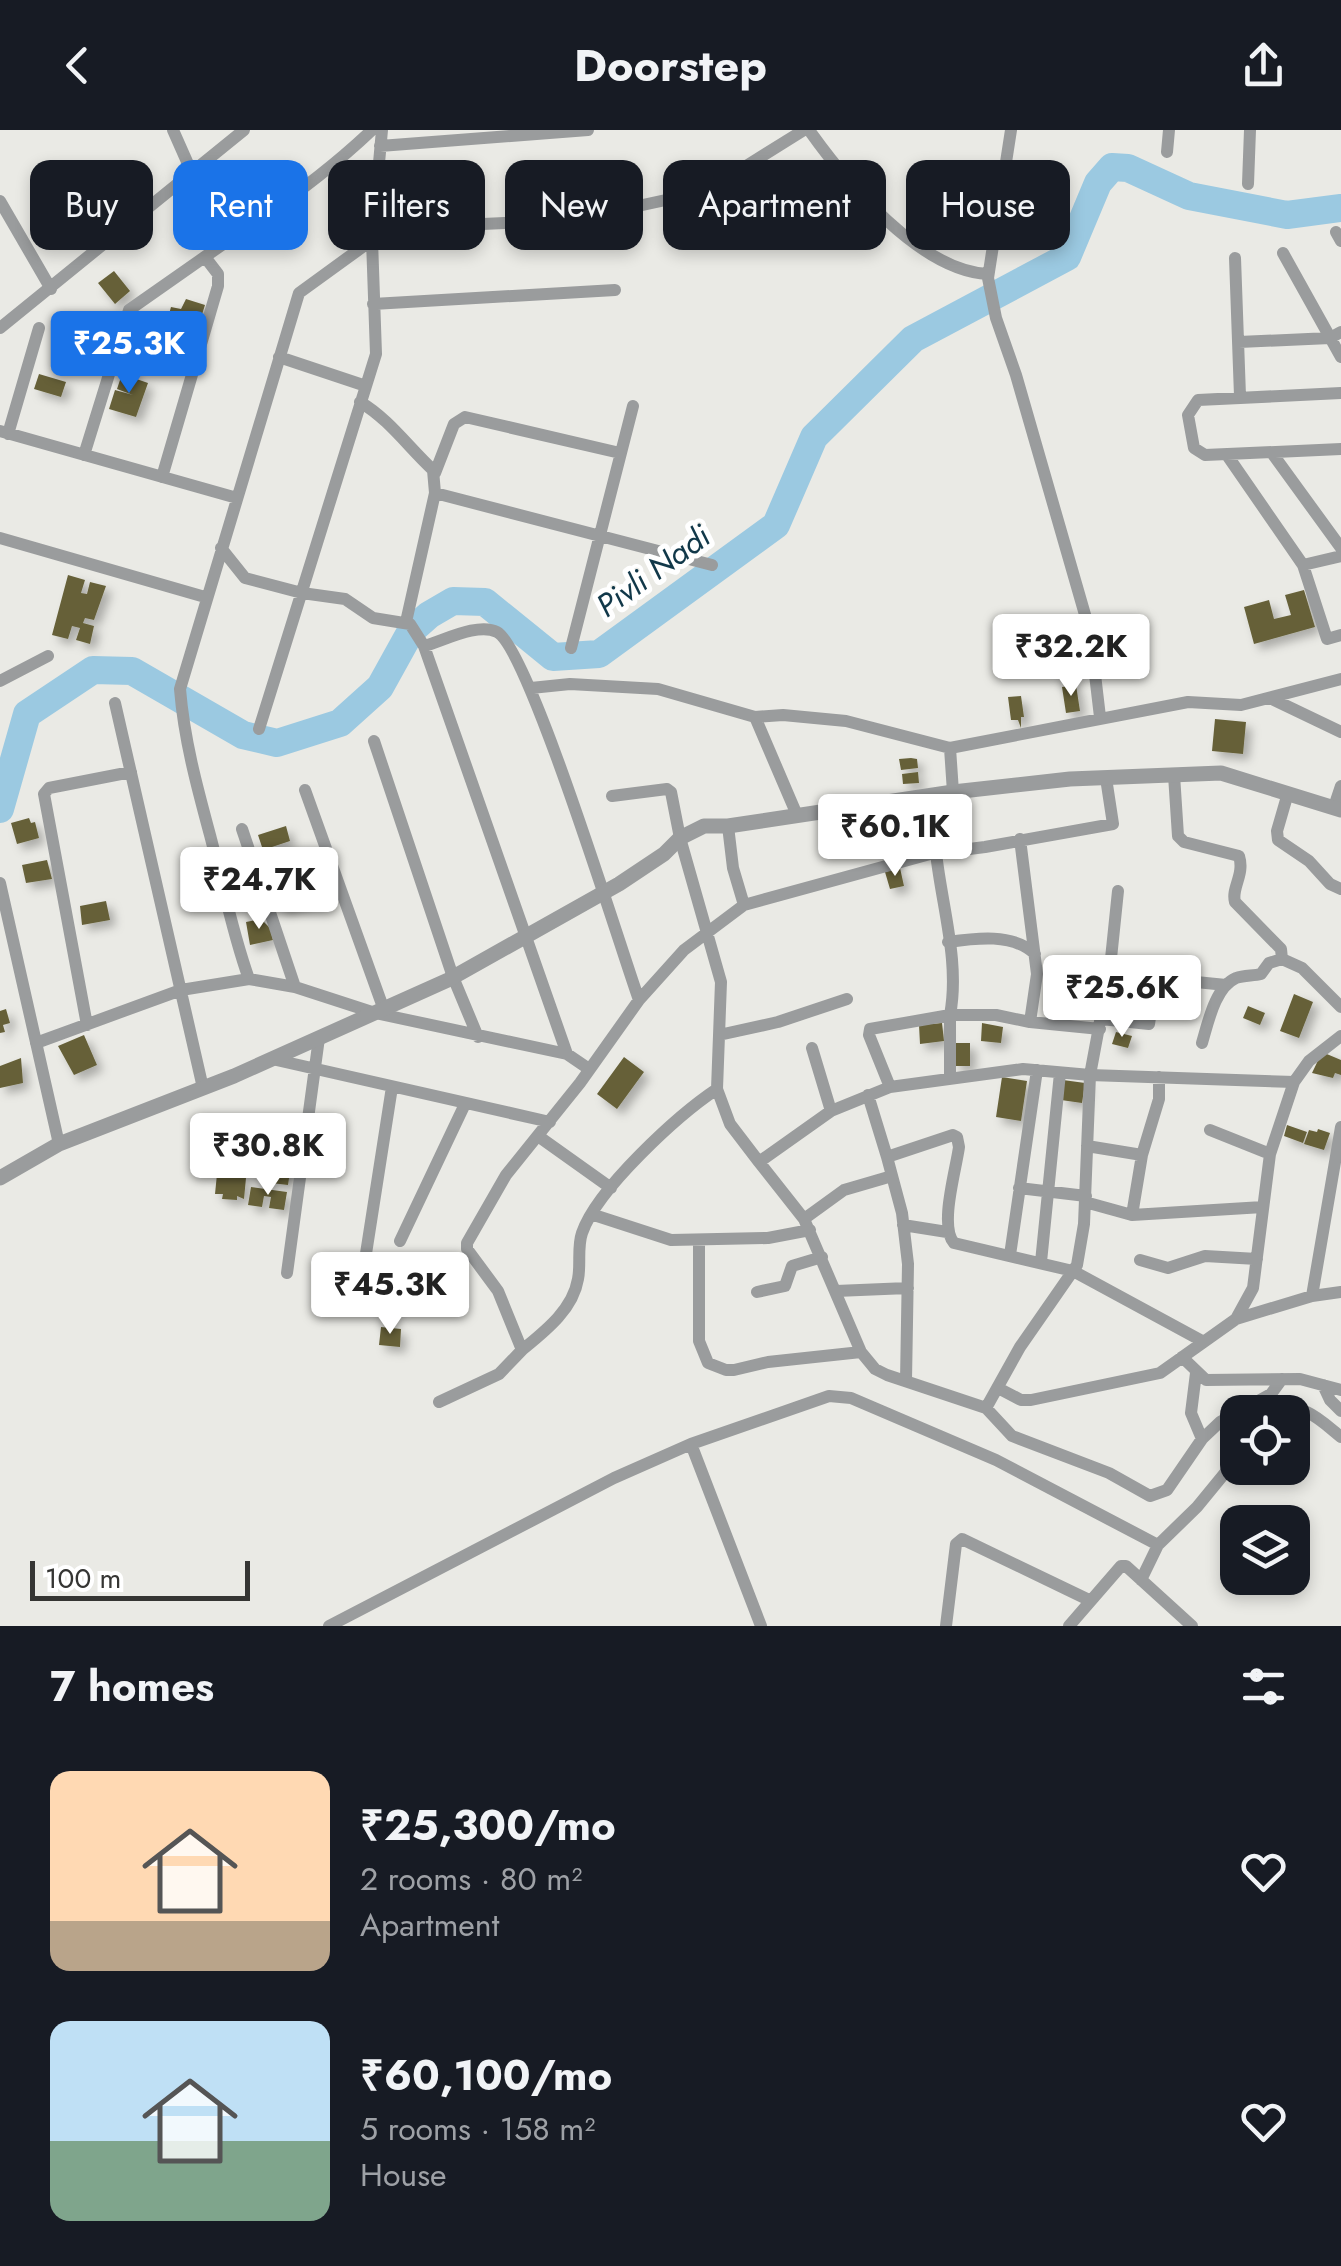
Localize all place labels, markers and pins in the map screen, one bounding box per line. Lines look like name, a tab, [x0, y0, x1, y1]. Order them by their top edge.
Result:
pin: ₹25.3K	[48, 311, 210, 396]
pin: ₹32.2K	[990, 614, 1152, 699]
pin: ₹60.1K	[814, 794, 976, 879]
pin: ₹24.7K	[178, 847, 340, 932]
pin: ₹25.6K	[1041, 955, 1203, 1040]
pin: ₹30.8K	[187, 1113, 349, 1198]
pin: ₹45.3K	[309, 1252, 471, 1337]

